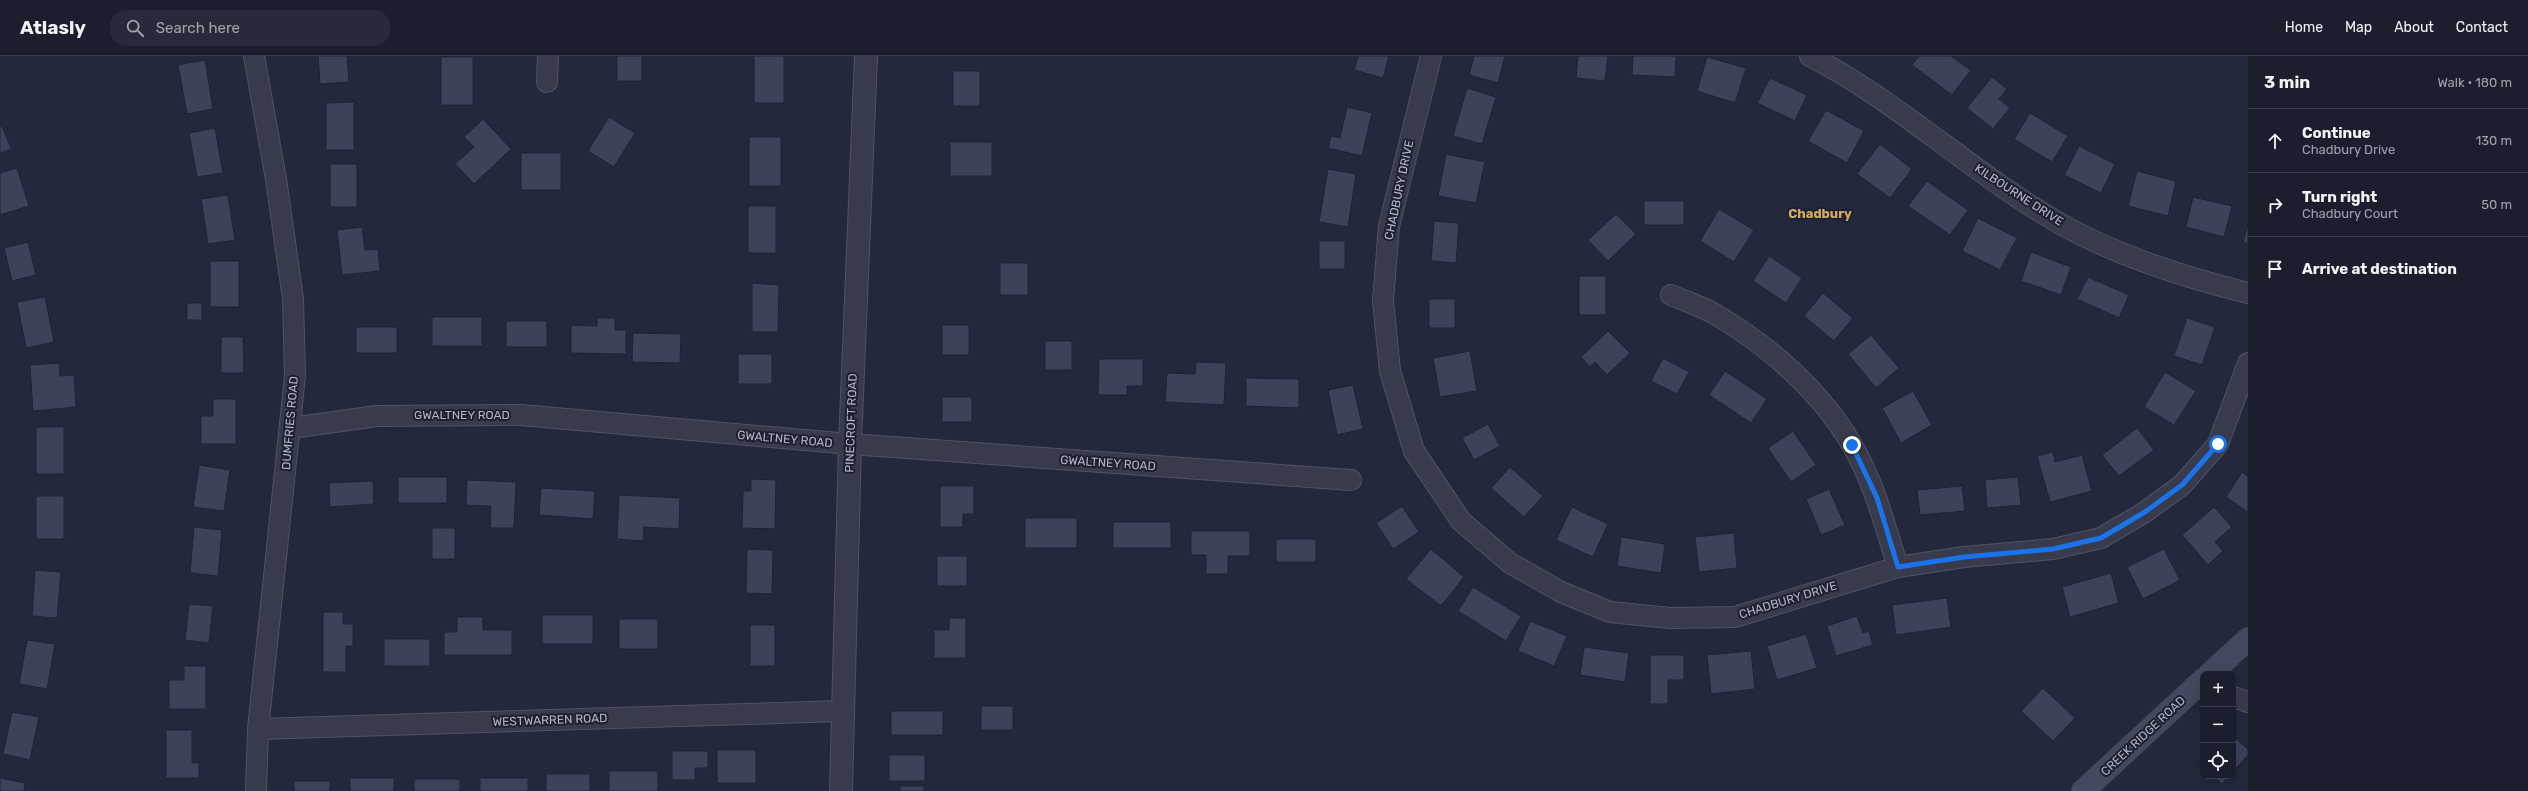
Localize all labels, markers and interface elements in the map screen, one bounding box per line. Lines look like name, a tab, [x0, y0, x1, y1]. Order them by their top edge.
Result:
search box	[110, 10, 390, 46]
text: Atlasly	[20, 16, 86, 39]
icon: search	[124, 17, 146, 39]
text: Search here	[156, 19, 240, 37]
text: Home	[2285, 19, 2323, 36]
text: Map	[2345, 19, 2372, 36]
text: About	[2394, 19, 2434, 36]
text: Contact	[2456, 19, 2508, 36]
text: 3 min	[2264, 72, 2310, 92]
text: Walk · 180 m	[2437, 75, 2512, 90]
text: Continue	[2302, 124, 2371, 142]
icon: ahead	[2264, 130, 2286, 152]
text: 130 m	[2476, 133, 2512, 148]
street label: CHADBURY DRIVE	[1382, 139, 1416, 241]
text: Chadbury Drive	[2302, 142, 2395, 157]
street label: KILBOURNE DRIVE	[1972, 161, 2066, 229]
text: Turn right	[2302, 188, 2377, 206]
icon: right	[2264, 194, 2286, 216]
text: 50 m	[2481, 197, 2512, 212]
district label: Chadbury	[1788, 206, 1852, 221]
text: Chadbury Court	[2302, 206, 2398, 221]
icon: arrive	[2264, 258, 2286, 280]
text: Arrive at destination	[2302, 260, 2457, 278]
street label: PINECROFT ROAD	[842, 373, 860, 473]
street label: DUMFRIES ROAD	[279, 375, 301, 471]
street label: GWALTNEY ROAD	[414, 408, 510, 422]
street label: GWALTNEY ROAD	[737, 428, 833, 450]
route start	[2209, 435, 2227, 453]
route end	[1843, 436, 1861, 454]
street label: GWALTNEY ROAD	[1060, 453, 1156, 473]
street label: CHADBURY DRIVE	[1737, 578, 1839, 622]
map controls	[2200, 671, 2236, 779]
button: +	[2200, 671, 2236, 707]
street label: CREEK RIDGE ROAD	[2098, 693, 2188, 779]
button: −	[2200, 707, 2236, 743]
street label: WESTWARREN ROAD	[492, 711, 608, 729]
button: locate	[2200, 743, 2236, 779]

